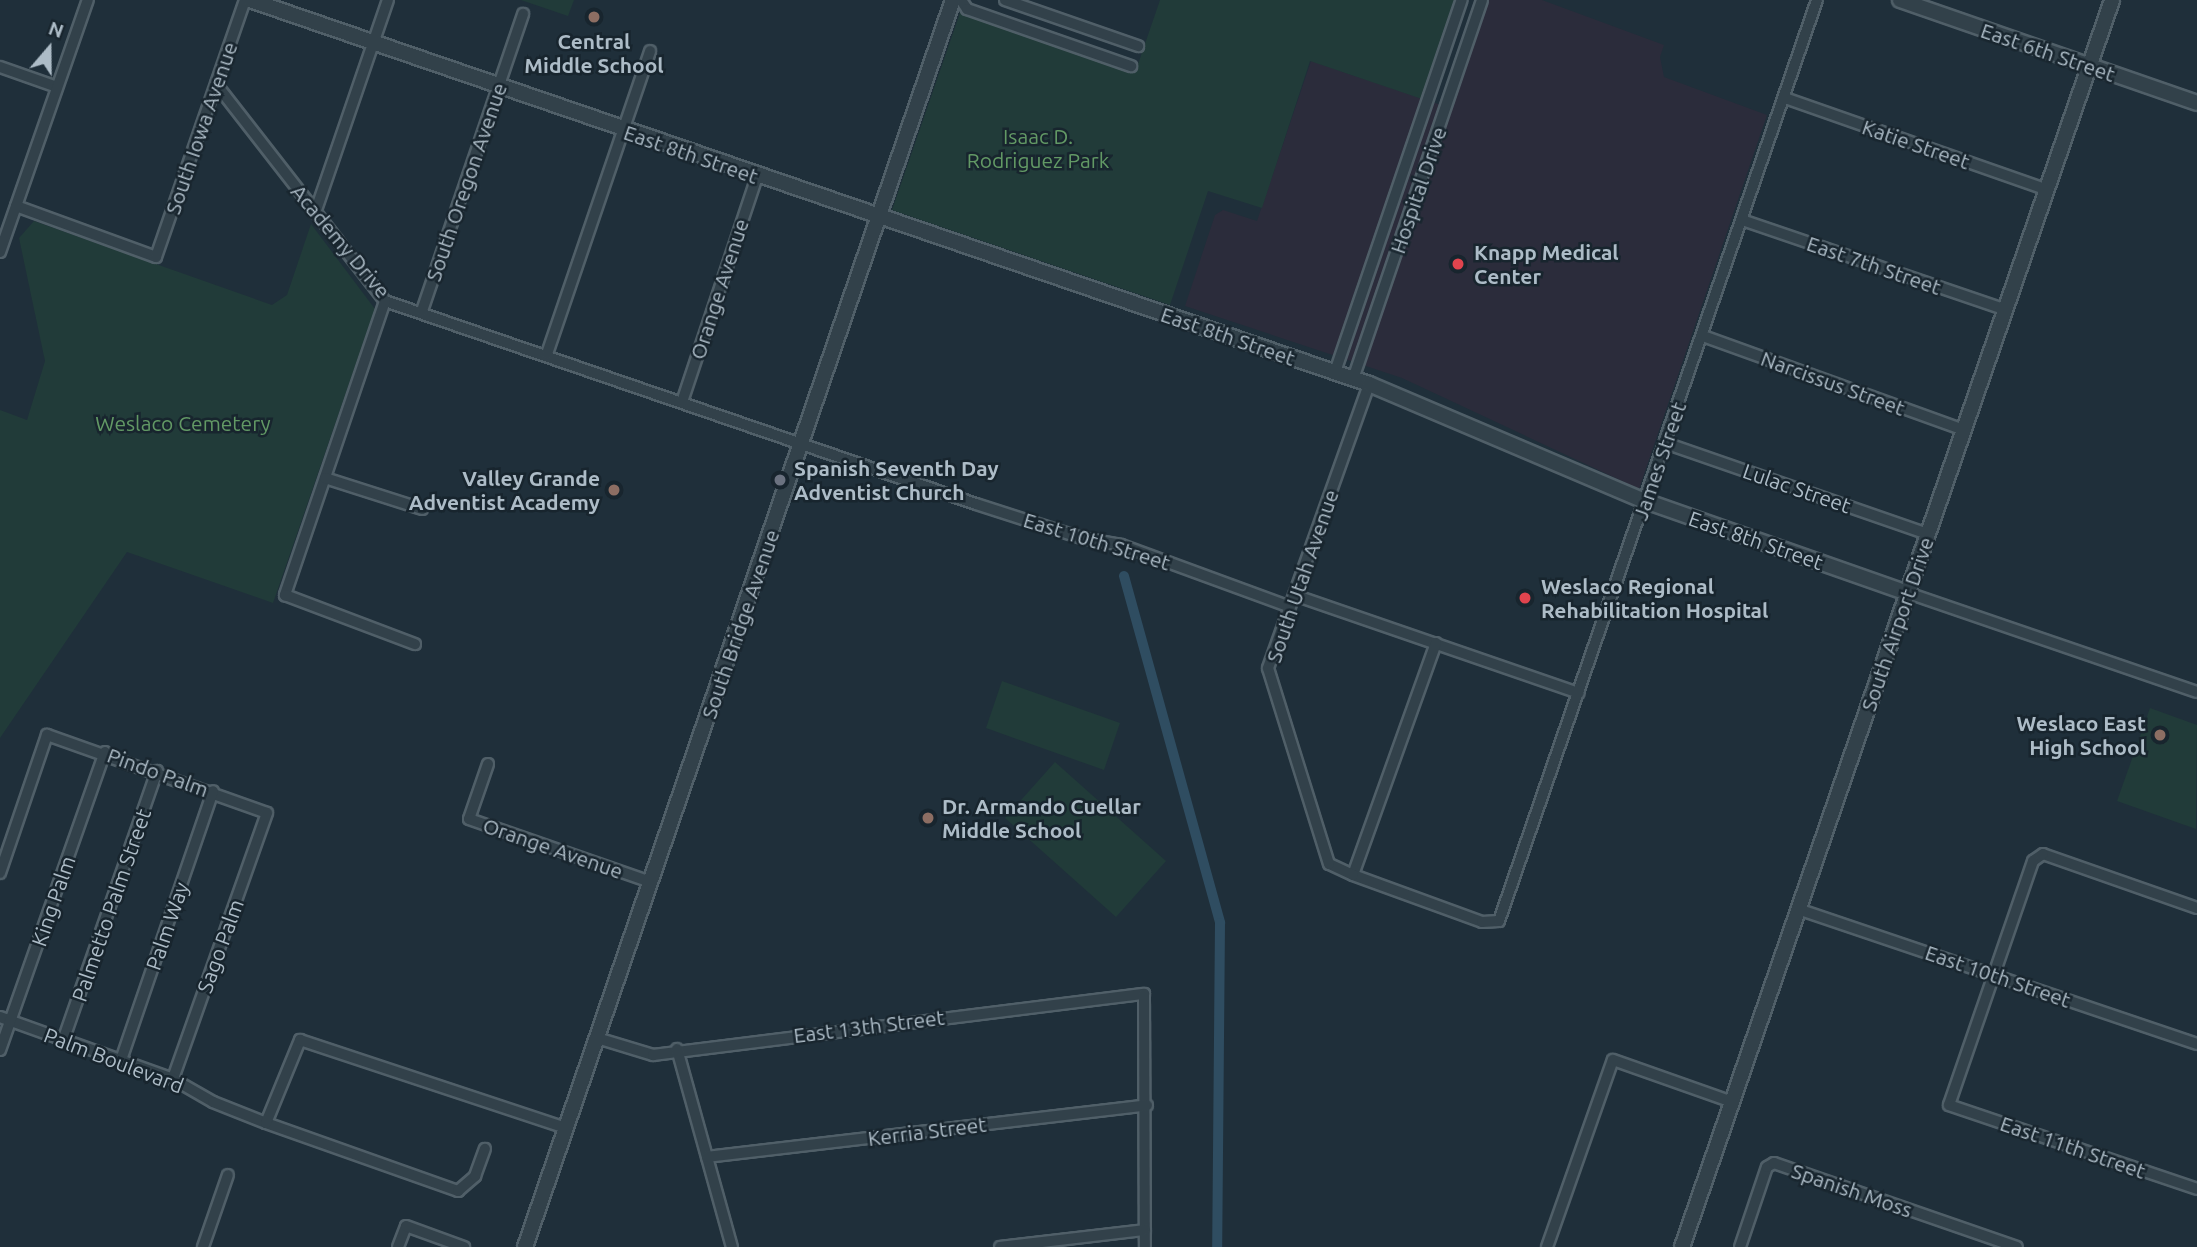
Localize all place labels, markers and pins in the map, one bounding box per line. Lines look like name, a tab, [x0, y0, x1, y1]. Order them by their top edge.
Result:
marker: Central Middle School	[586, 9, 602, 25]
place label: Central Middle School	[524, 28, 664, 78]
place label: Knapp Medical Center	[1474, 239, 1619, 289]
marker: Knapp Medical Center	[1448, 254, 1468, 274]
place label: Spanish Seventh Day Adventist Church	[794, 455, 999, 505]
place label: Valley Grande Adventist Academy	[409, 465, 600, 515]
marker: Spanish Seventh Day Adventist Church	[772, 472, 788, 488]
marker: Valley Grande Adventist Academy	[606, 482, 622, 498]
place label: Weslaco Regional Rehabilitation Hospital	[1541, 573, 1768, 623]
marker: Weslaco Regional Rehabilitation Hospital	[1515, 588, 1535, 608]
place label: Weslaco East High School	[2017, 710, 2146, 760]
marker: Weslaco East High School	[2152, 727, 2168, 743]
place label: Dr. Armando Cuellar Middle School	[942, 793, 1141, 843]
marker: Dr. Armando Cuellar Middle School	[920, 810, 936, 826]

